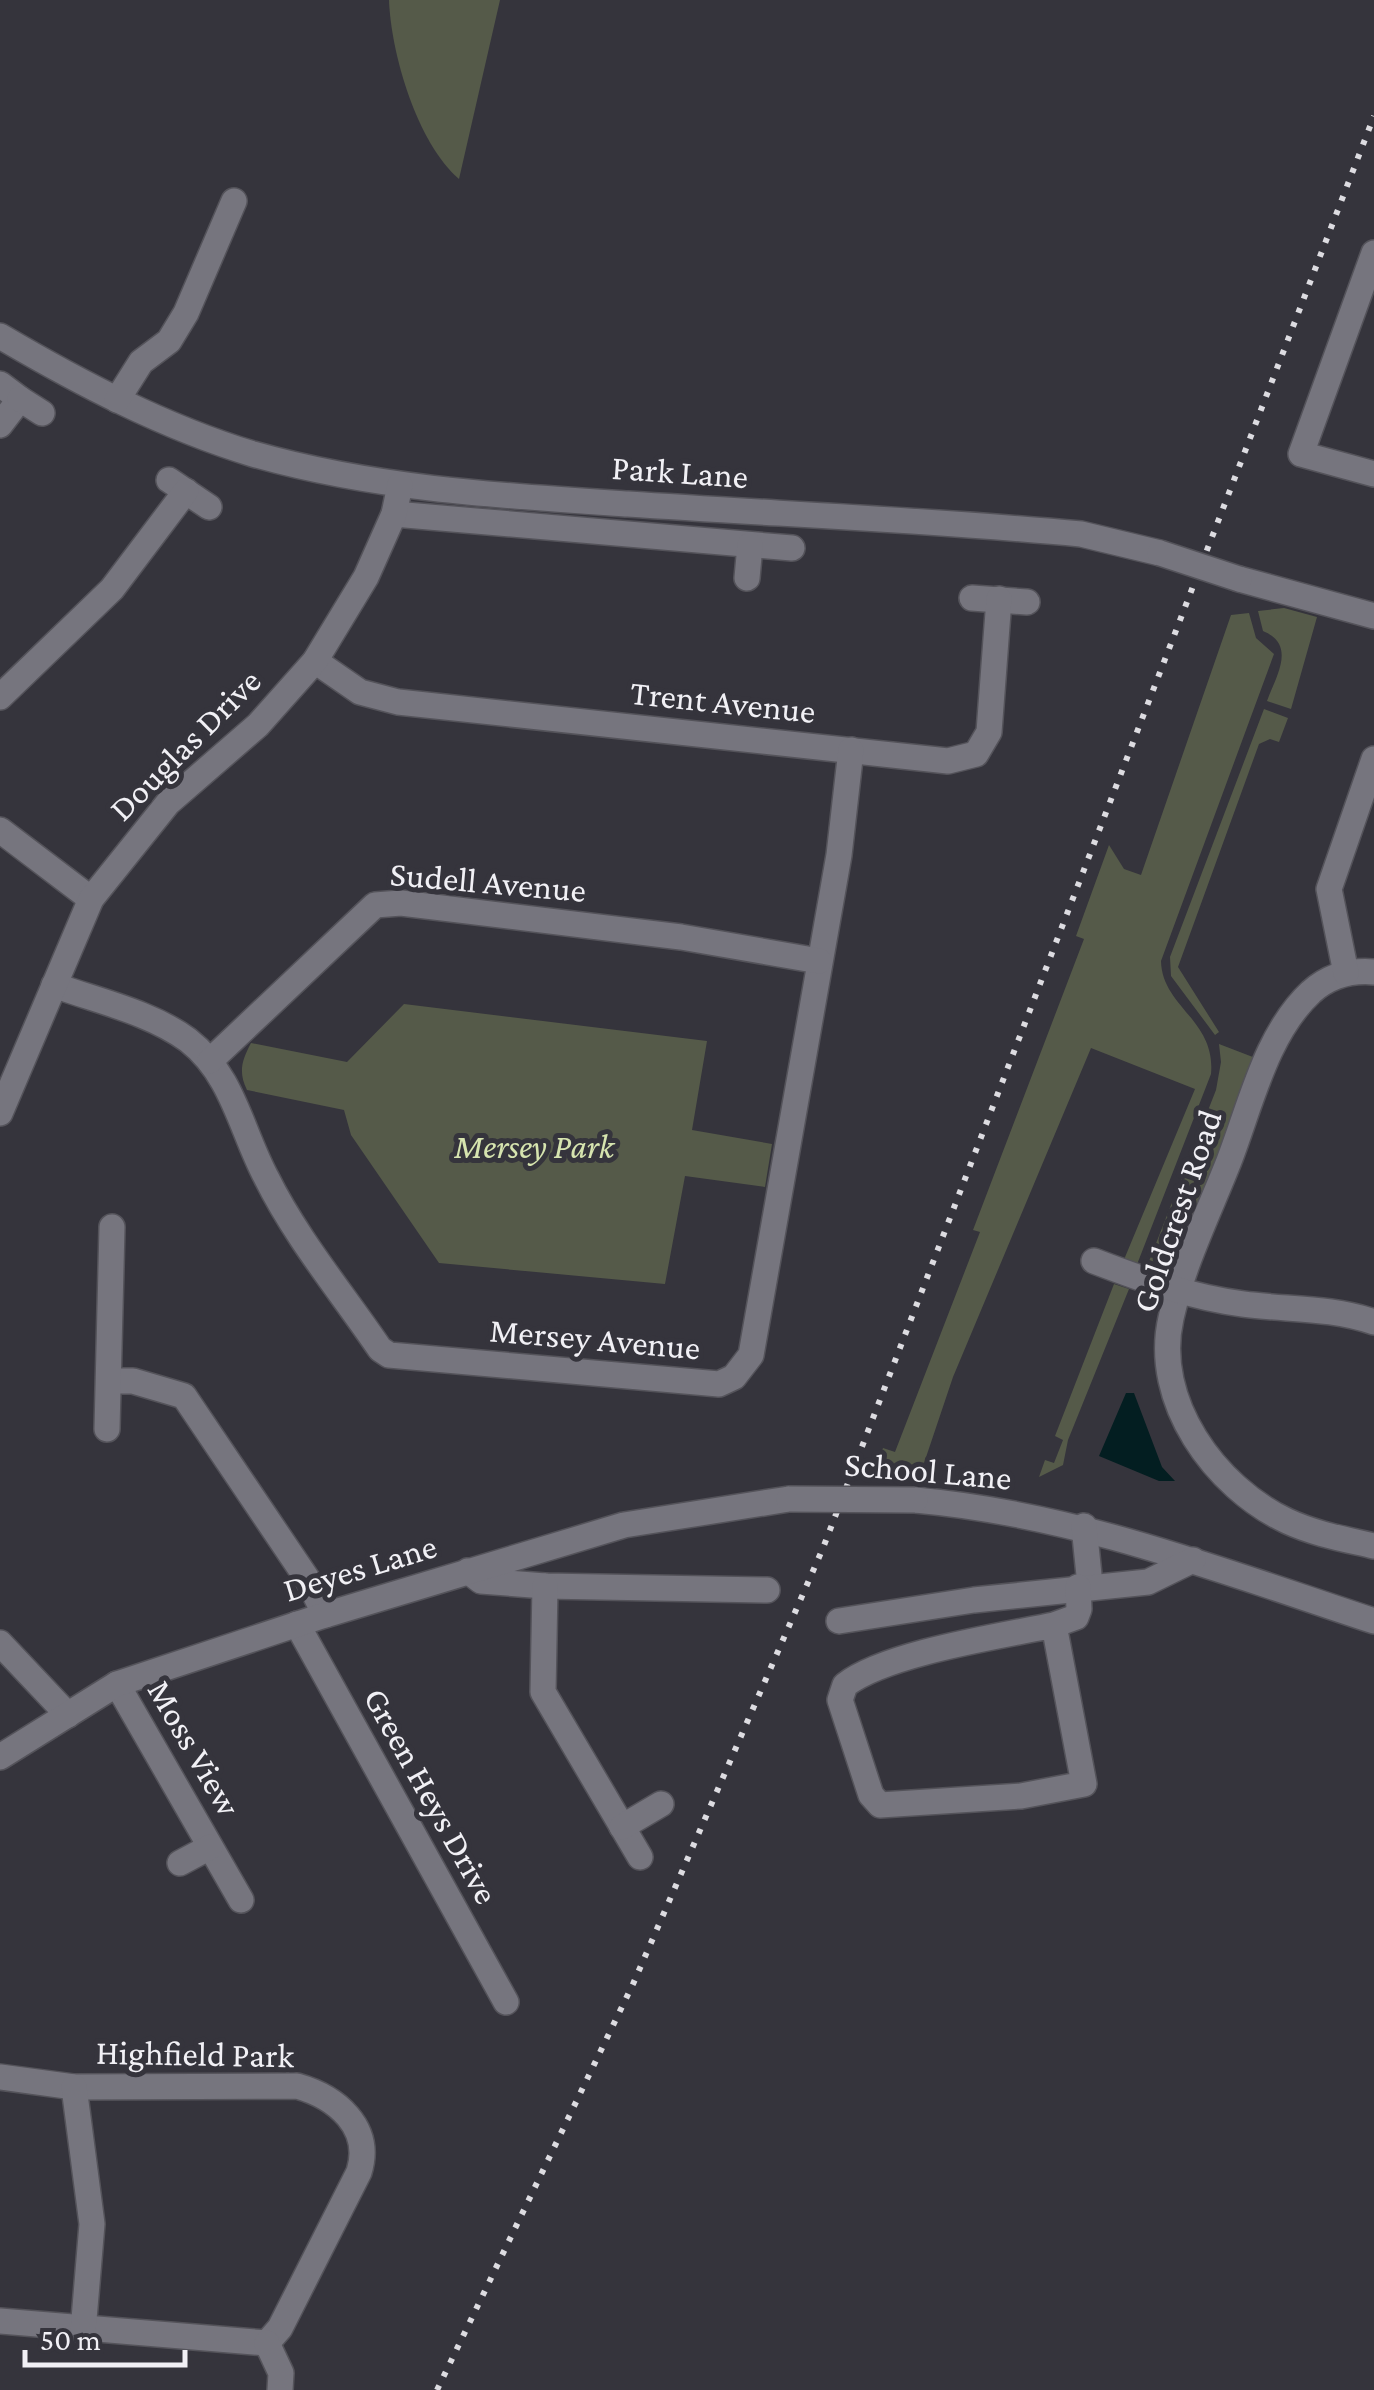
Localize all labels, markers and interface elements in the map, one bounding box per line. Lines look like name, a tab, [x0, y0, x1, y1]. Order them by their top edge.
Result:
street label: Park Lane	[611, 448, 749, 496]
street label: Douglas Drive	[101, 661, 269, 829]
street label: Trent Avenue	[628, 673, 818, 731]
street label: Sudell Avenue	[388, 854, 588, 910]
street label: Goldcrest Road	[1124, 1105, 1230, 1317]
park label: Mersey Park	[453, 1127, 616, 1166]
street label: Mersey Avenue	[488, 1310, 702, 1368]
street label: School Lane	[843, 1444, 1013, 1498]
street label: Deyes Lane	[279, 1526, 441, 1610]
street label: Moss View	[140, 1673, 249, 1823]
street label: Green Heys Drive	[356, 1681, 506, 1911]
street label: Highfield Park	[96, 2033, 295, 2075]
scale bar	[25, 2305, 185, 2367]
text: 50 m	[40, 2323, 101, 2356]

